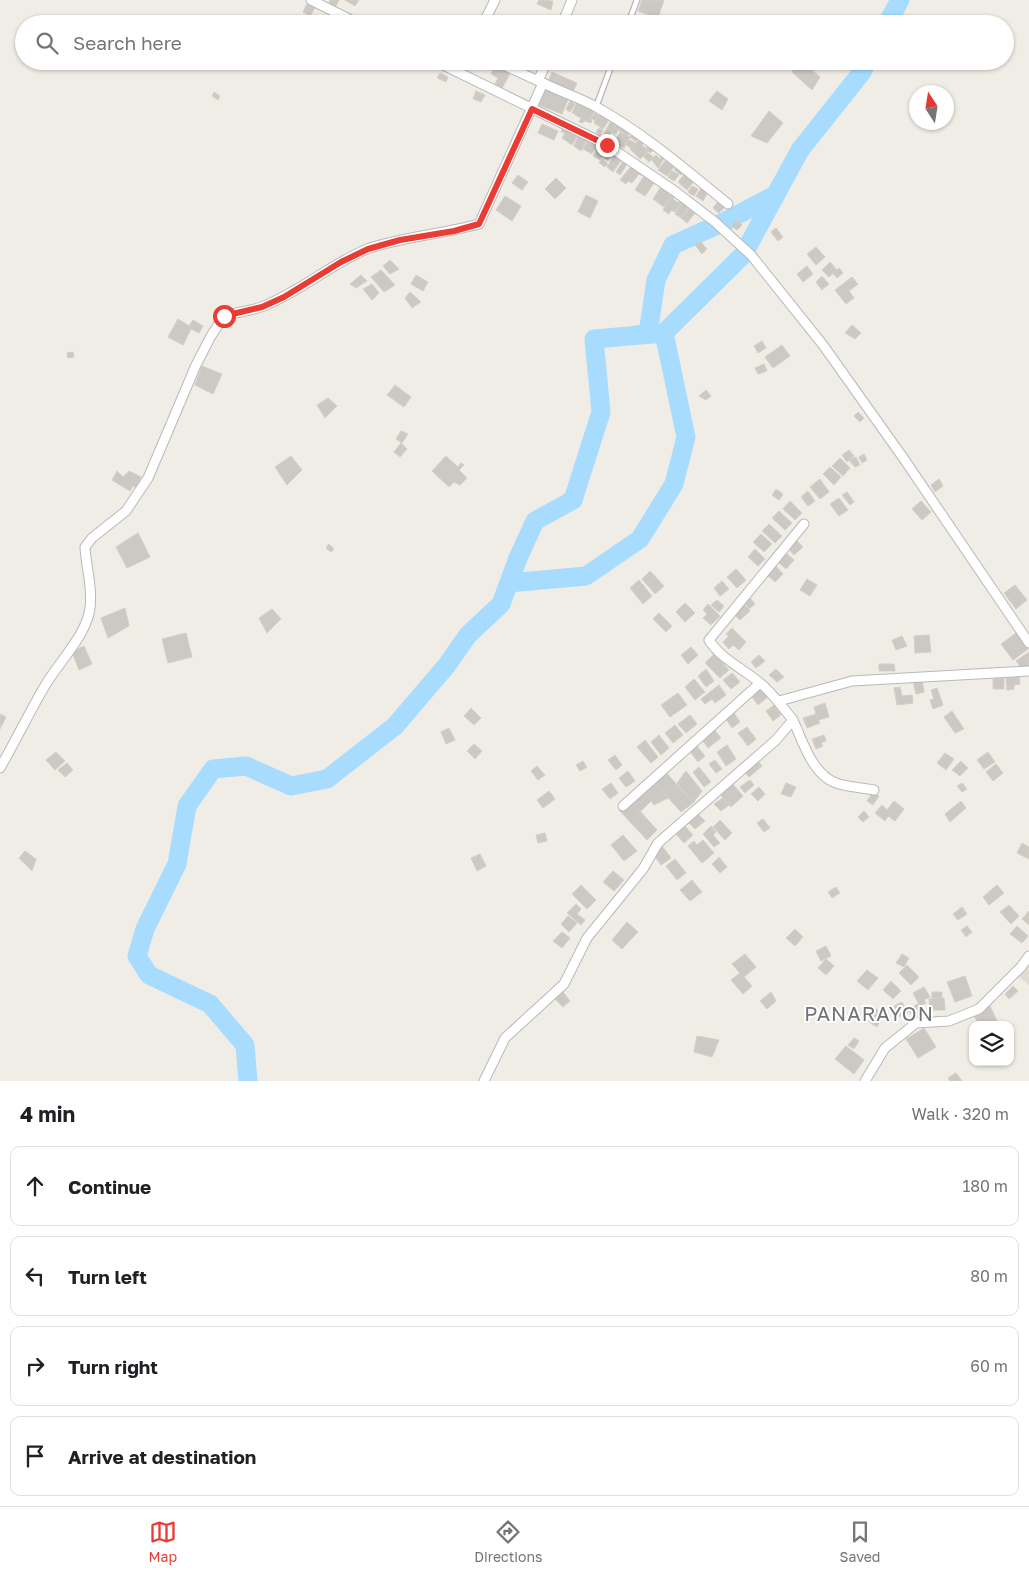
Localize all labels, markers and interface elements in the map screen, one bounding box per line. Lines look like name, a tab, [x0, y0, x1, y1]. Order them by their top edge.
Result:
search box	[15, 15, 1014, 70]
icon: search	[33, 29, 61, 57]
text: Search here	[73, 31, 182, 54]
north arrow	[909, 85, 954, 130]
route end	[596, 134, 619, 157]
route start	[213, 305, 236, 328]
district label: PANARAYON	[804, 1001, 934, 1025]
map controls	[969, 1021, 1014, 1066]
button: layers	[969, 1021, 1014, 1066]
text: 4 min	[20, 1101, 75, 1127]
text: Walk · 320 m	[912, 1104, 1009, 1124]
icon: ahead	[21, 1172, 49, 1200]
text: Continue	[68, 1175, 151, 1198]
text: 180 m	[962, 1176, 1008, 1196]
icon: left	[21, 1262, 49, 1290]
text: Turn left	[68, 1265, 147, 1288]
text: 80 m	[970, 1266, 1008, 1286]
icon: right	[21, 1352, 49, 1380]
text: Turn right	[68, 1355, 158, 1378]
text: 60 m	[970, 1356, 1008, 1376]
icon: arrive	[21, 1442, 49, 1470]
text: Arrive at destination	[68, 1445, 256, 1468]
tab: Map	[149, 1518, 177, 1565]
tab: Directions	[474, 1518, 543, 1565]
tab: Saved	[840, 1518, 880, 1565]

